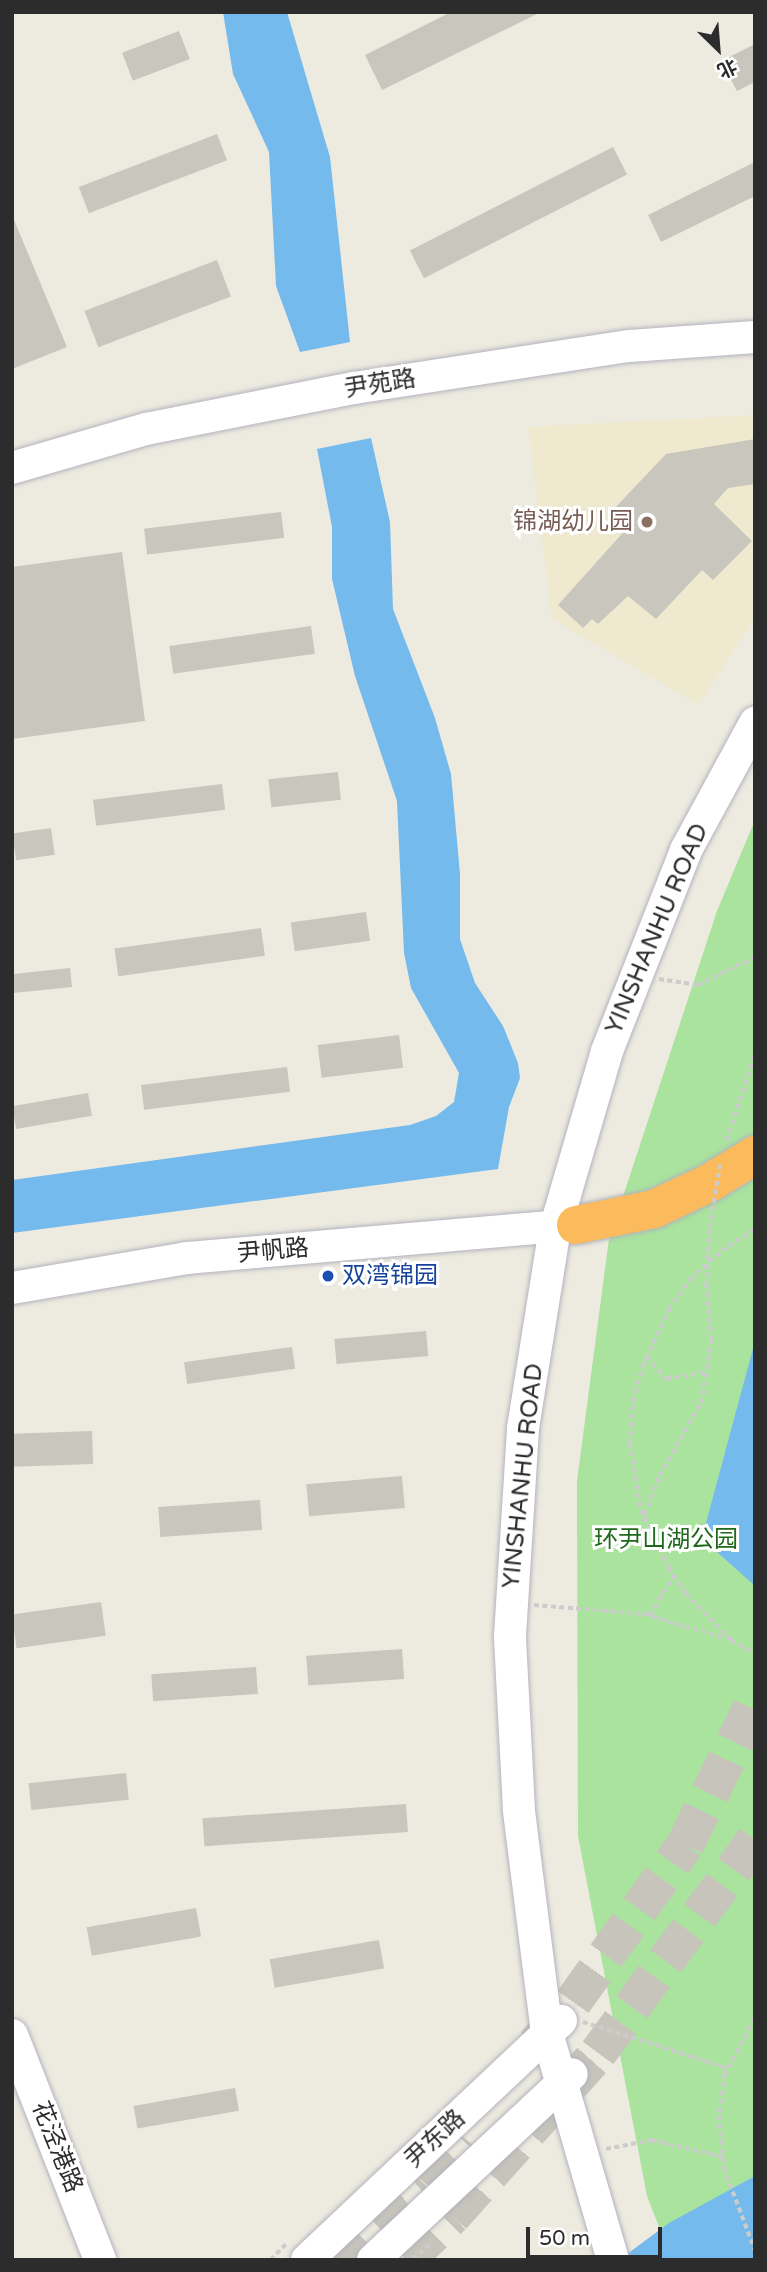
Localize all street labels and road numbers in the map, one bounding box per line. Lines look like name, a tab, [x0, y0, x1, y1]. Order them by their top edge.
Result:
street label: 尹苑路	[342, 364, 418, 404]
street label: YINSHANHU ROAD	[600, 819, 714, 1039]
street label: 尹帆路	[236, 1234, 310, 1268]
street label: YINSHANHU ROAD	[497, 1362, 549, 1590]
street label: 花泾港路	[26, 2097, 88, 2197]
street label: 尹东路	[399, 2104, 471, 2174]

